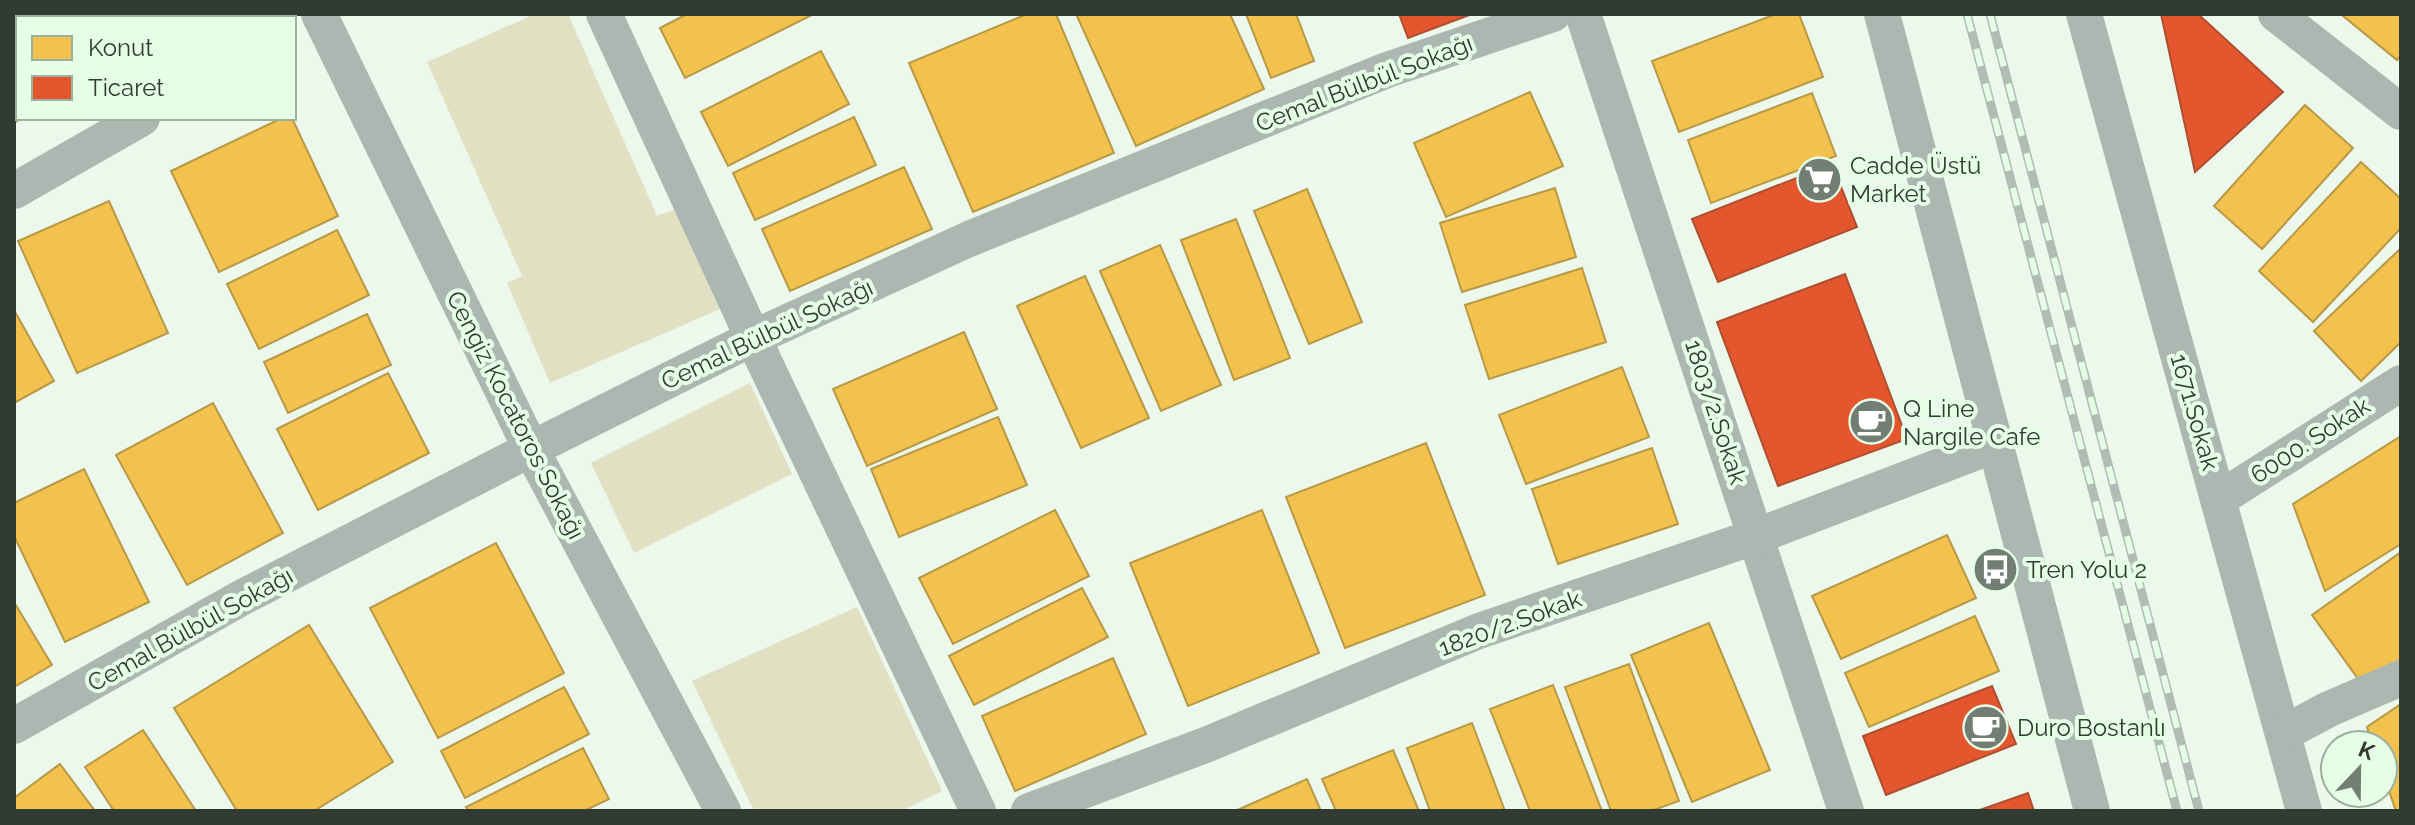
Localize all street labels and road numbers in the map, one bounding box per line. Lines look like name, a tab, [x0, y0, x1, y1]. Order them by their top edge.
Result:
street label: Cemal Bülbül Sokağı	[1251, 28, 1477, 138]
street label: Cemal Bülbül Sokağı	[657, 272, 877, 396]
street label: Cengiz Kocatoros Sokağı	[441, 286, 591, 544]
street label: 1803/2.Sokak	[1679, 336, 1753, 488]
street label: 1671.Sokak	[2165, 350, 2226, 474]
street label: 6000. Sokak	[2245, 391, 2375, 489]
street label: Cemal Bülbül Sokağı	[82, 561, 298, 697]
street label: 1820/2.Sokak	[1435, 584, 1586, 662]

